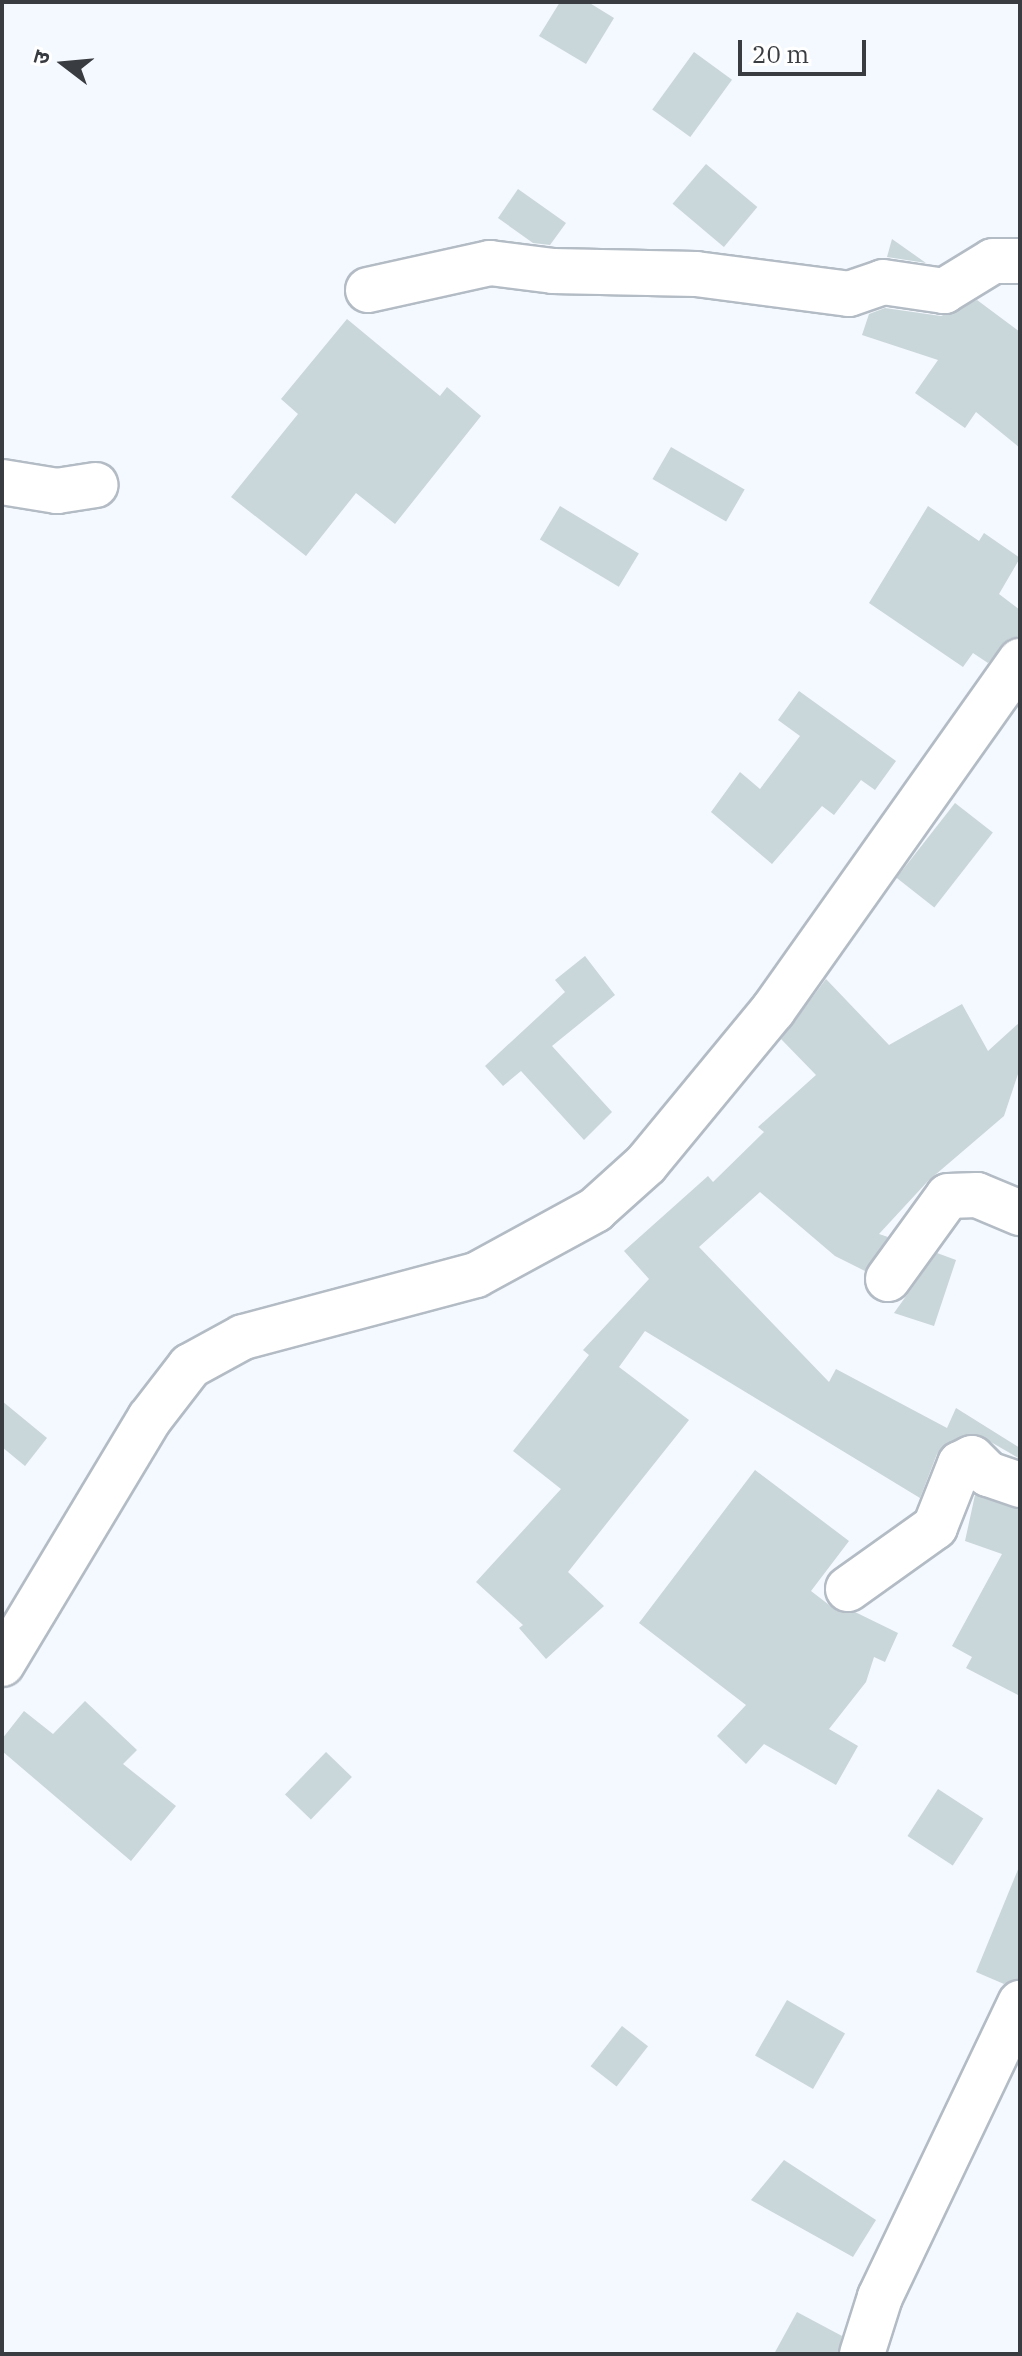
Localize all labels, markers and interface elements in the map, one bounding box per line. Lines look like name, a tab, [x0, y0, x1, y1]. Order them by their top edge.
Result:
north arrow	[24, 24, 104, 104]
scale bar	[742, 24, 870, 74]
text: 20 m	[752, 38, 809, 70]
text: उ	[25, 47, 56, 67]

